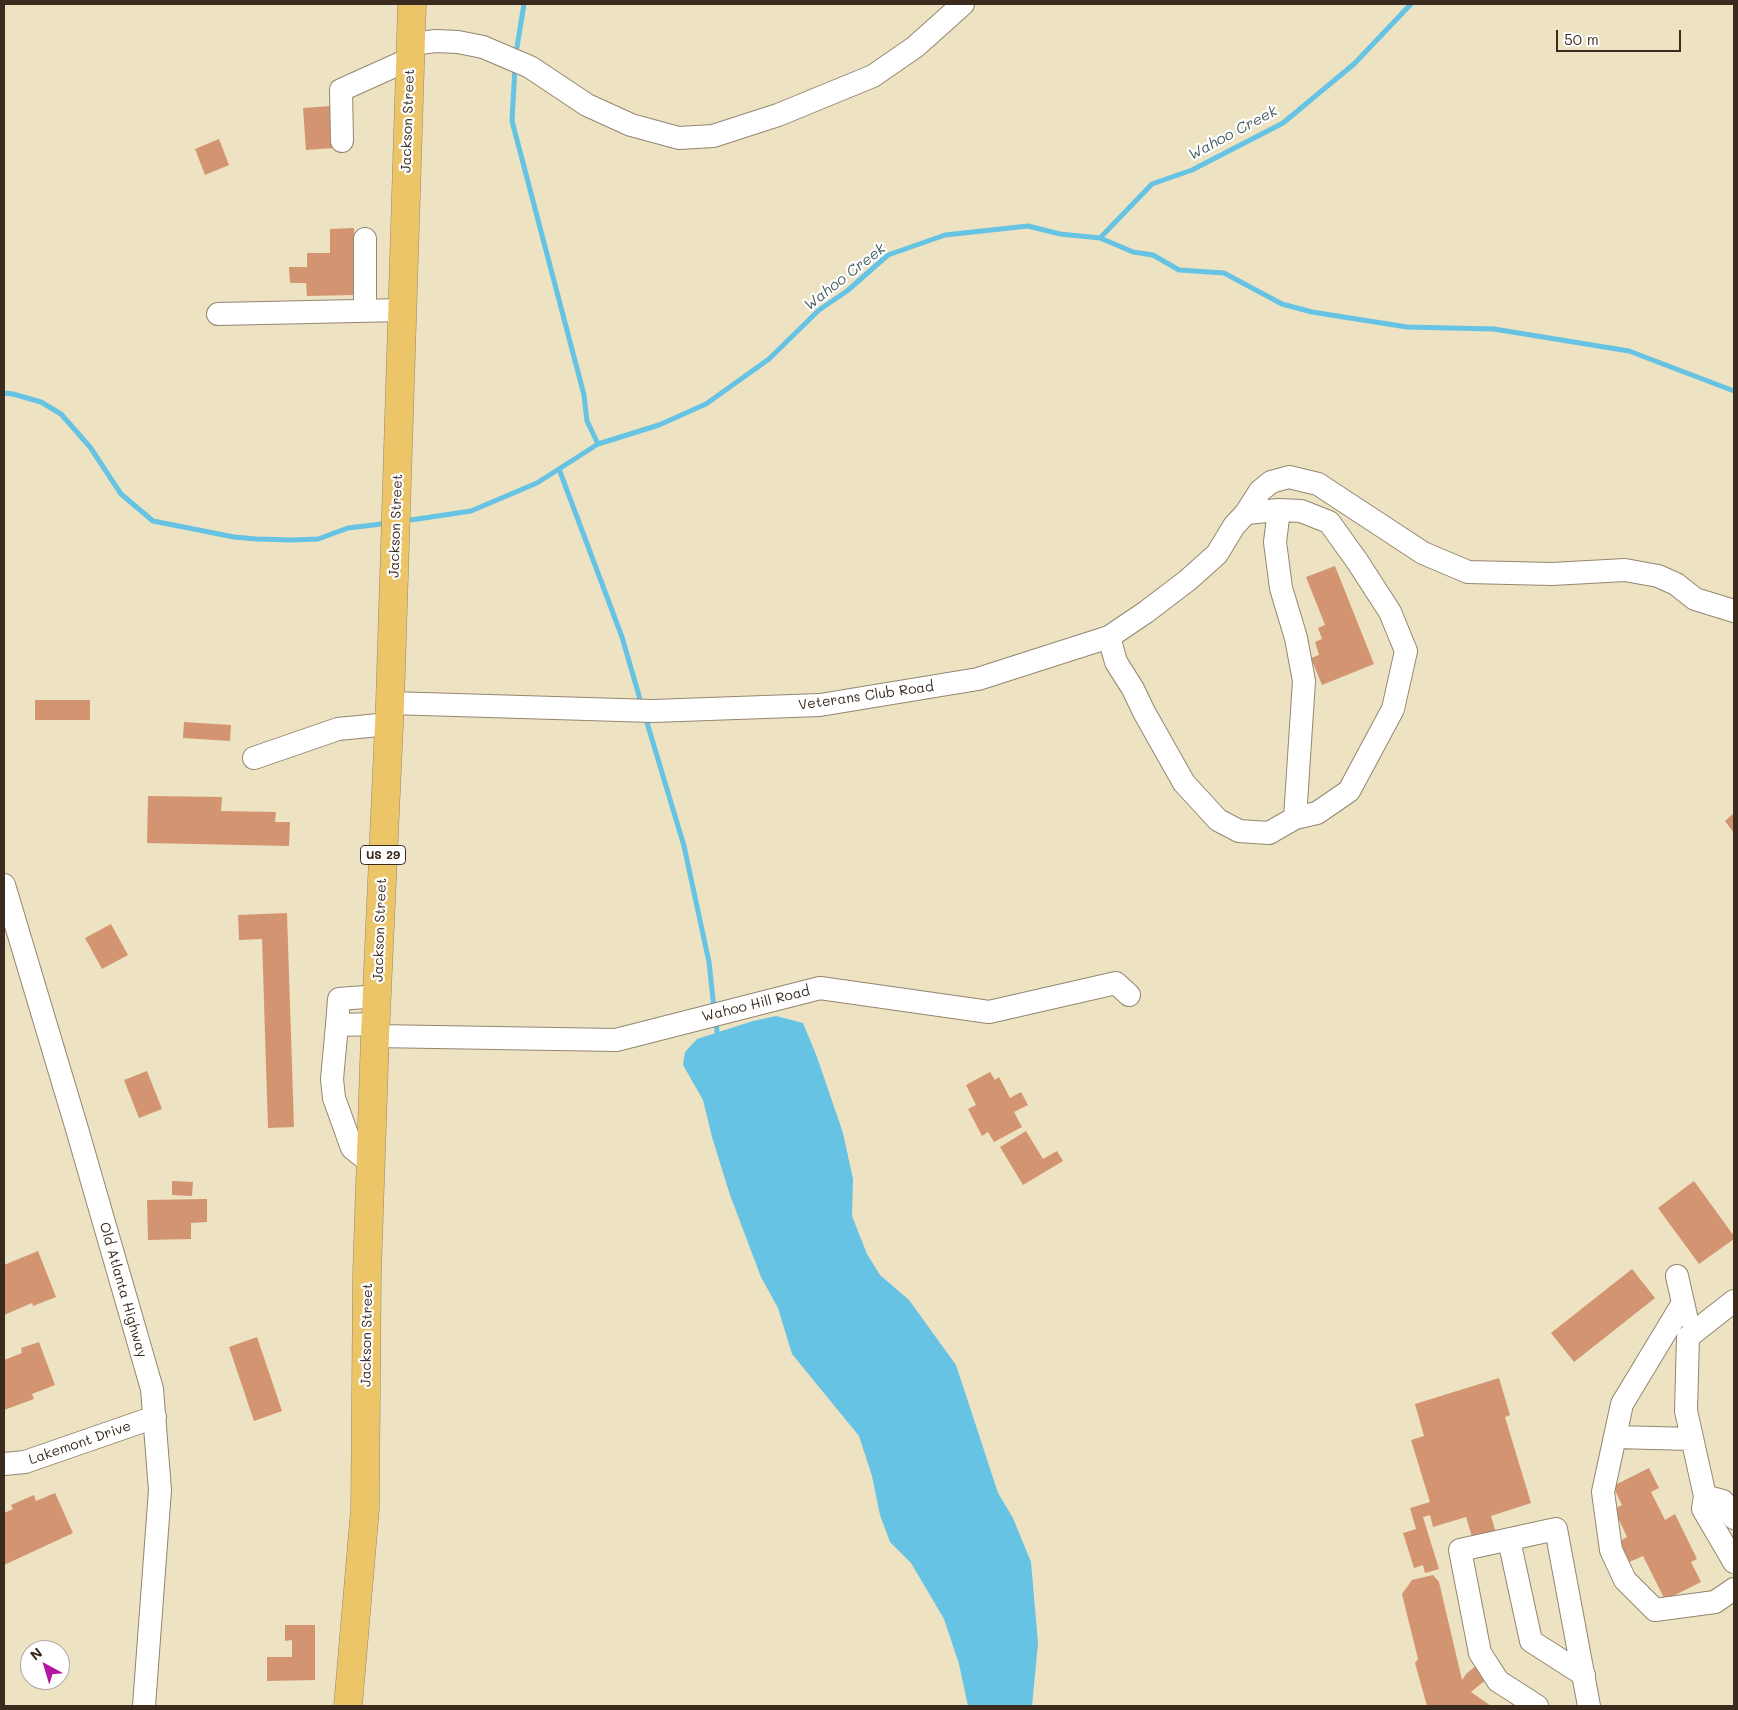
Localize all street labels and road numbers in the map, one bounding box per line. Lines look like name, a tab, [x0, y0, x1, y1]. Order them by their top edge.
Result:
street label: Jackson Street	[398, 69, 418, 173]
street label: Jackson Street	[386, 474, 406, 578]
street label: Veterans Club Road	[797, 678, 935, 714]
road number: US 29	[360, 846, 406, 864]
street label: Jackson Street	[370, 878, 390, 982]
street label: Wahoo Hill Road	[700, 982, 812, 1026]
street label: Old Atlanta Highway	[96, 1220, 150, 1360]
street label: Jackson Street	[358, 1283, 376, 1387]
street label: Lakemont Drive	[27, 1418, 133, 1468]

